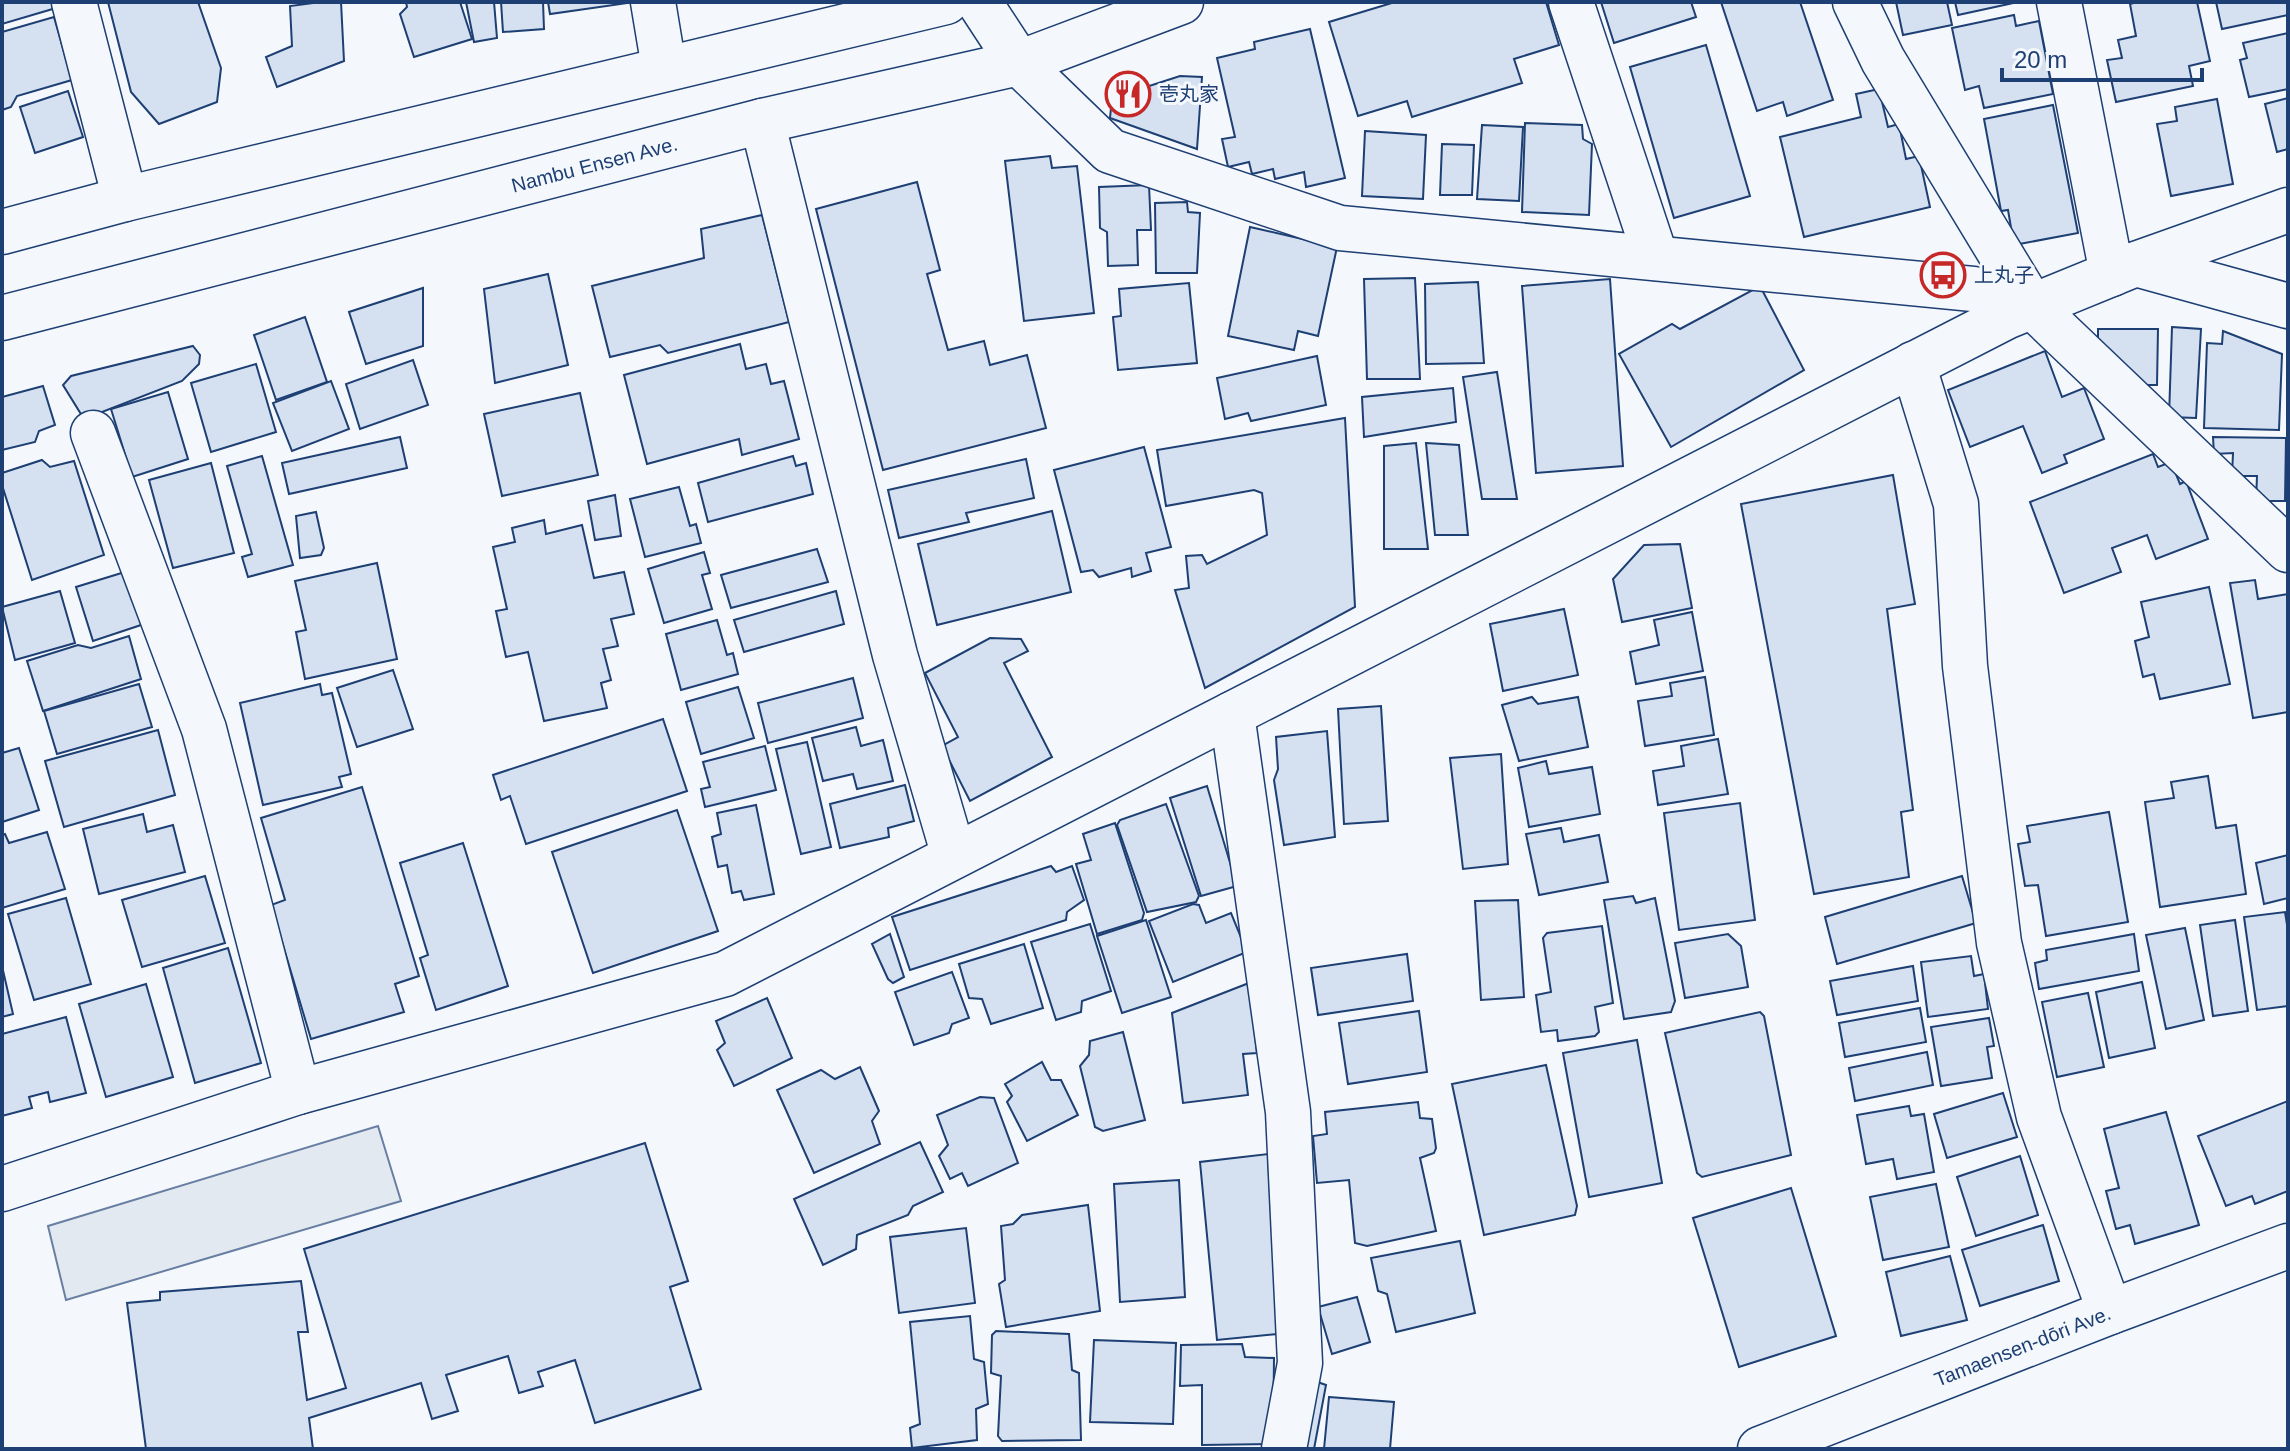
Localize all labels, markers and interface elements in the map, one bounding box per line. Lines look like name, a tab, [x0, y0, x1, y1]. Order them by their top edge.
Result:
scale bar	[2002, 32, 2202, 82]
text: 20 m	[2014, 46, 2067, 73]
restaurant icon: 壱丸家	[1104, 70, 1152, 118]
place label: 壱丸家	[1159, 83, 1219, 105]
street label: Nambu Ensen Ave.	[509, 132, 680, 197]
bus stop icon: 上丸子	[1919, 251, 1967, 299]
place label: 上丸子	[1974, 264, 2034, 286]
street label: Tamaensen-dōri Ave.	[1931, 1302, 2114, 1391]

